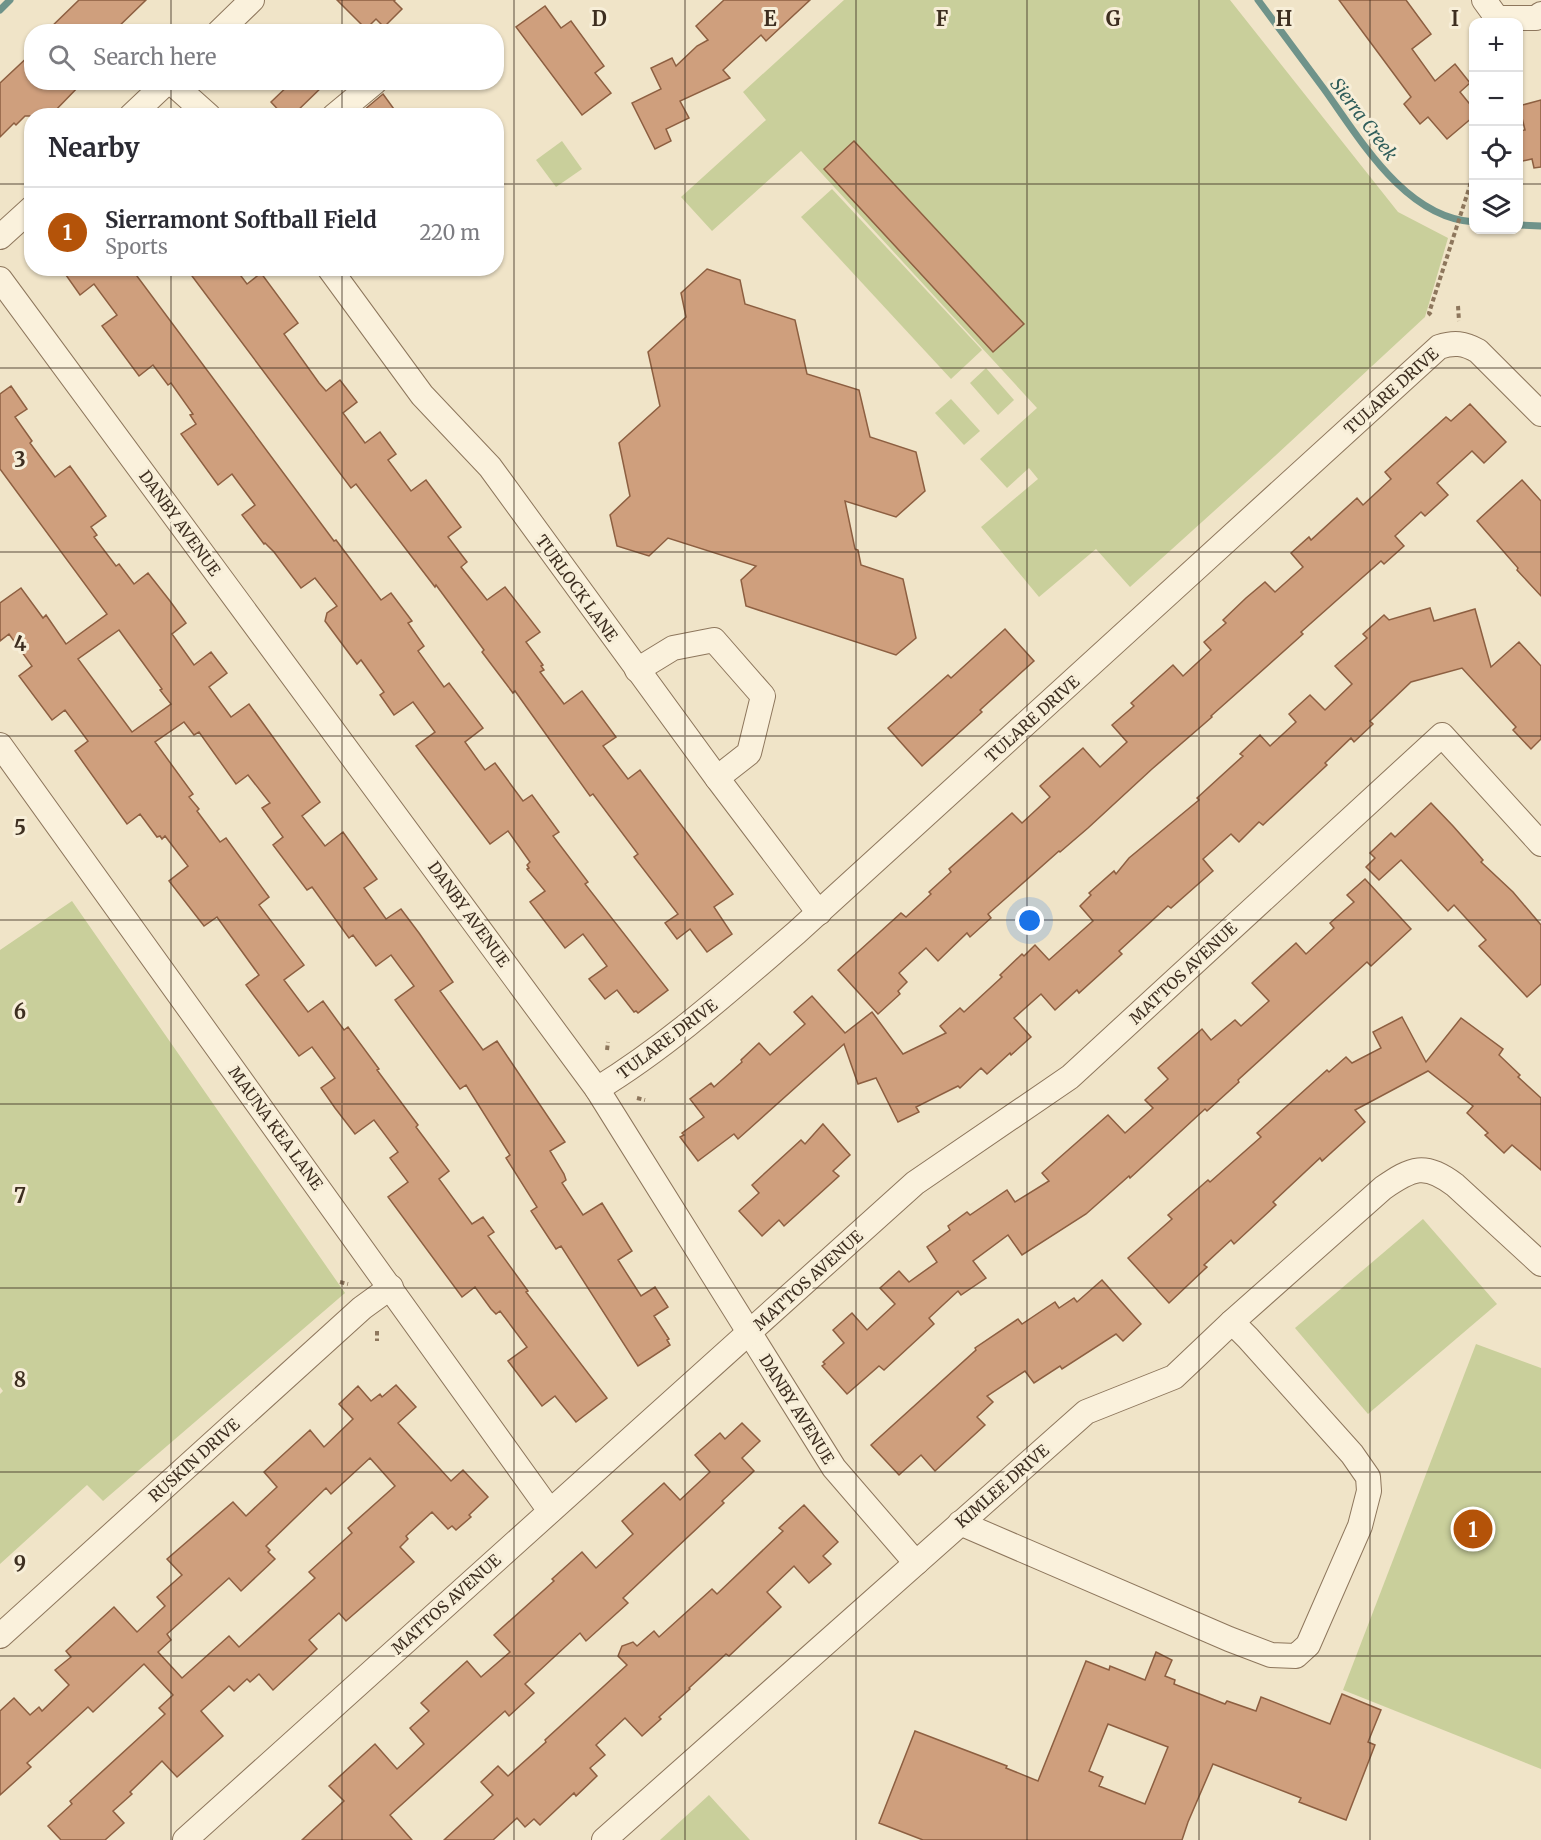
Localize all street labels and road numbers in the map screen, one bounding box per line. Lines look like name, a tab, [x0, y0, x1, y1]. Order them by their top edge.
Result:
street label: TULARE DRIVE	[1340, 343, 1443, 439]
street label: DANBY AVENUE	[135, 466, 225, 580]
street label: TURLOCK LANE	[532, 531, 623, 646]
street label: TULARE DRIVE	[981, 671, 1084, 767]
street label: DANBY AVENUE	[424, 857, 514, 971]
street label: MATTOS AVENUE	[1125, 917, 1242, 1028]
street label: TULARE DRIVE	[613, 994, 722, 1083]
street label: MAUNA KEA LANE	[224, 1062, 328, 1194]
street label: MATTOS AVENUE	[749, 1225, 867, 1334]
street label: DANBY AVENUE	[755, 1351, 839, 1468]
street label: RUSKIN DRIVE	[144, 1413, 244, 1506]
street label: KIMLEE DRIVE	[951, 1439, 1053, 1532]
street label: MATTOS AVENUE	[387, 1549, 505, 1658]

